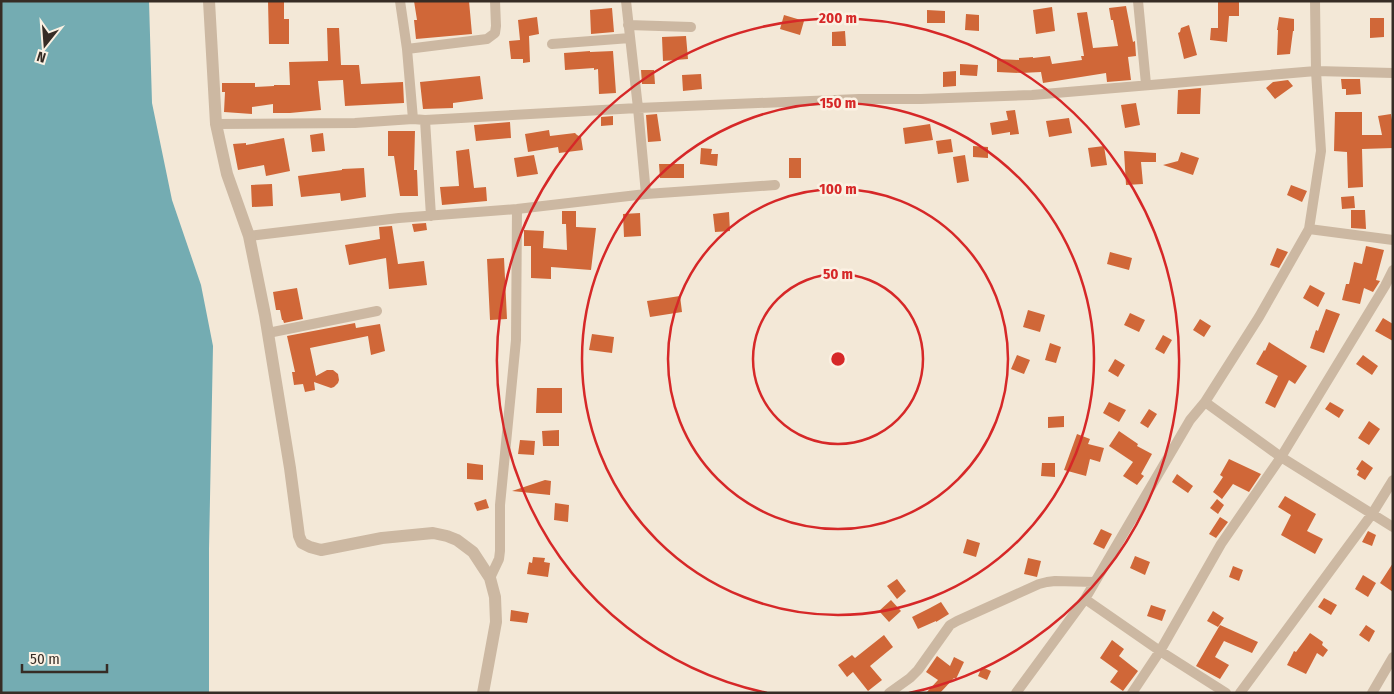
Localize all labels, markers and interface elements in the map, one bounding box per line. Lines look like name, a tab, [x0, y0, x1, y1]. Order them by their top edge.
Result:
text: 200 m	[818, 9, 857, 27]
north arrow	[20, 20, 70, 70]
text: N	[35, 48, 48, 66]
text: 150 m	[820, 94, 856, 112]
text: 100 m	[819, 180, 857, 198]
text: 50 m	[823, 265, 853, 283]
centre of rings	[829, 350, 847, 368]
scale bar	[22, 642, 108, 674]
text: 50 m	[30, 650, 60, 668]

